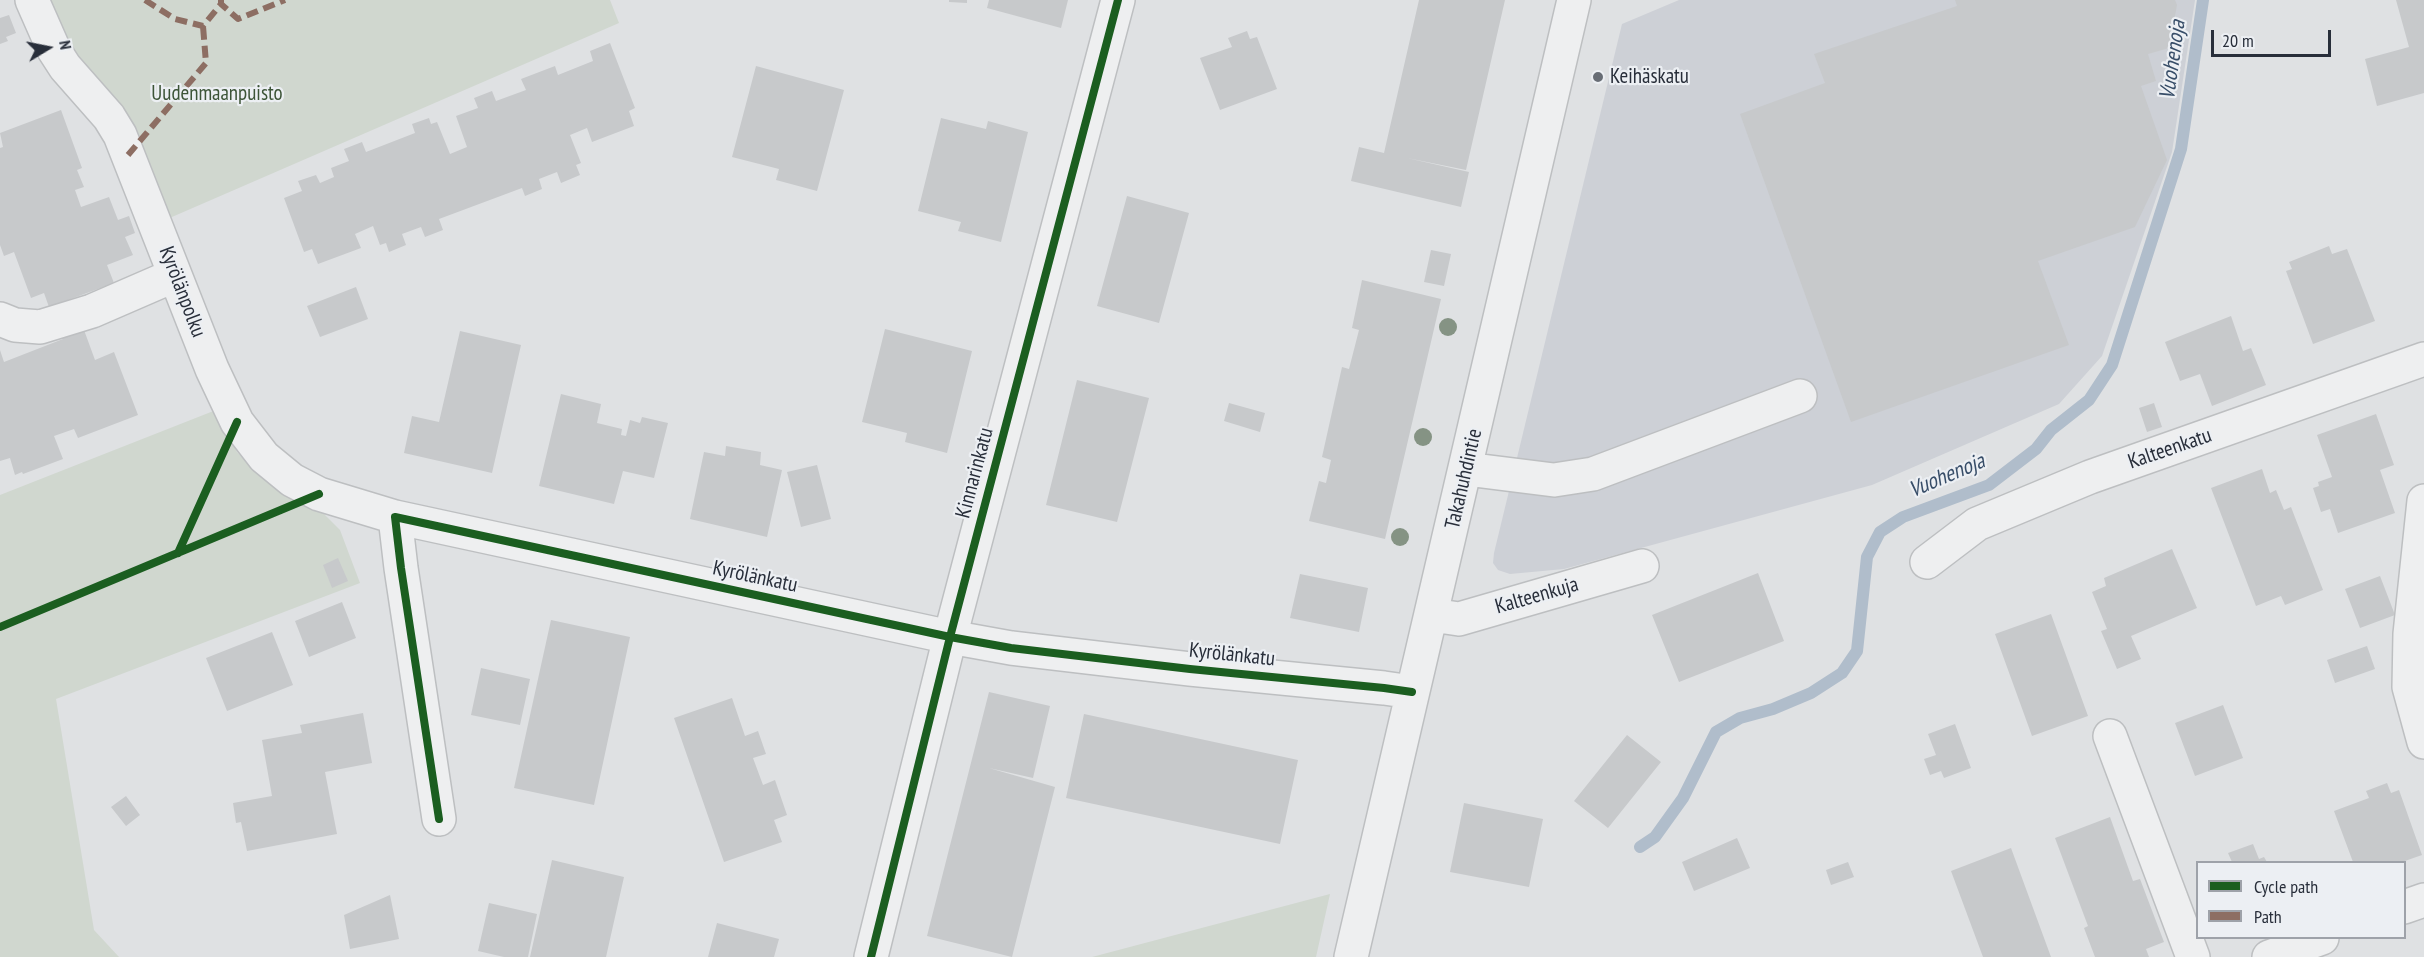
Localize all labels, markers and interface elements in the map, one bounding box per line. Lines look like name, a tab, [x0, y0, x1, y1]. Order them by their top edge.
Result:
north arrow	[18, 18, 78, 78]
scale bar	[2214, 18, 2334, 56]
water label: Vuohenoja	[2154, 19, 2192, 101]
text: 20 m	[2222, 29, 2254, 52]
text: N	[55, 39, 76, 51]
place label: Keihäskatu	[1610, 64, 1689, 90]
marker: Keihäskatu	[1591, 70, 1605, 84]
park label: Uudenmaanpuisto	[151, 81, 283, 107]
street label: Kyrölänpolku	[153, 243, 211, 341]
street label: Kalteenkatu	[2125, 423, 2215, 475]
street label: Kinnarinkatu	[951, 425, 999, 521]
street label: Takahuhdintie	[1440, 426, 1488, 532]
water label: Vuohenoja	[1905, 448, 1989, 504]
street label: Kyrölänkatu	[710, 556, 800, 598]
street label: Kalteenkuja	[1492, 572, 1582, 620]
street label: Kyrölänkatu	[1188, 638, 1276, 672]
legend	[2196, 861, 2406, 939]
text: Cycle path	[2254, 875, 2318, 898]
text: Path	[2254, 905, 2282, 928]

